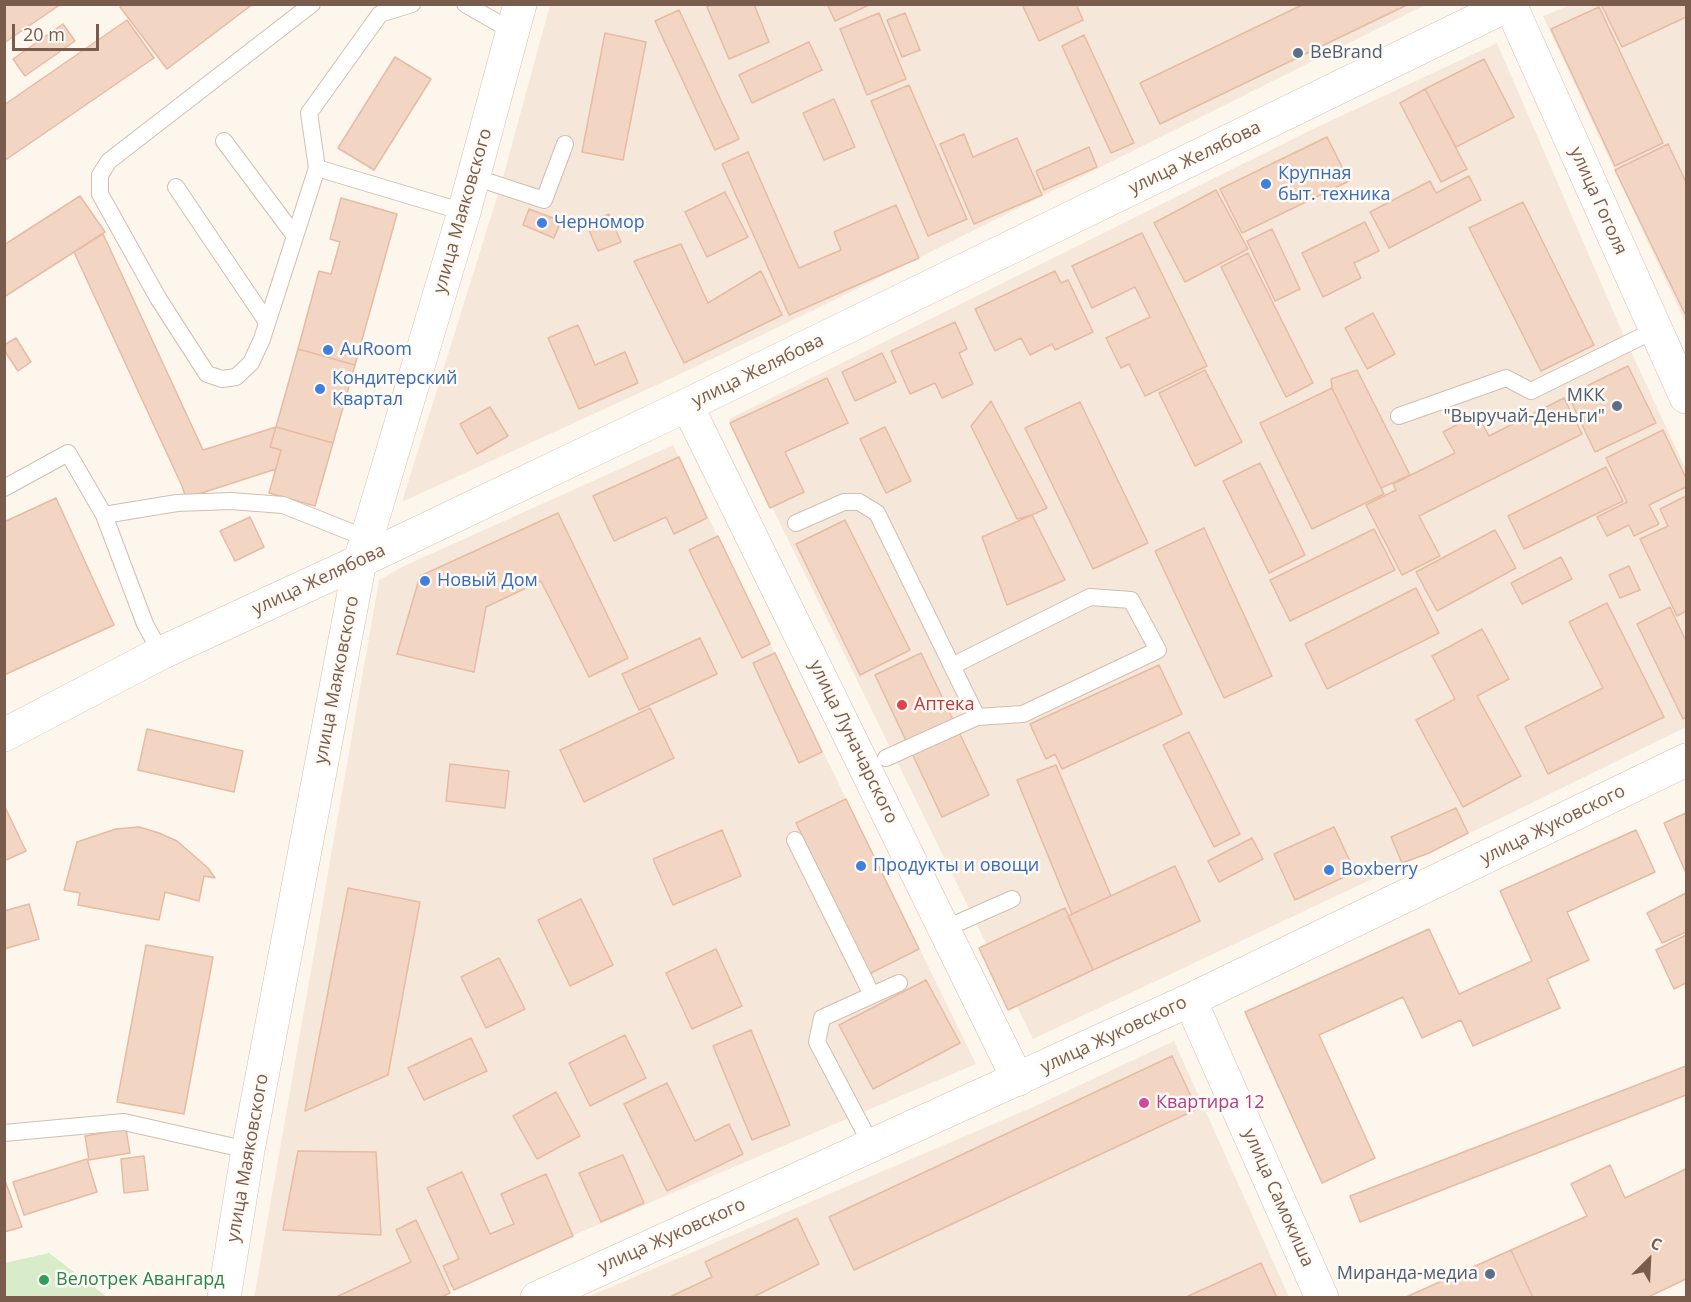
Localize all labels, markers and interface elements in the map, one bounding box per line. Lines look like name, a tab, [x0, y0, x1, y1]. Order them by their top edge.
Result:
scale bar	[15, 12, 102, 50]
text: 20 m	[23, 22, 65, 46]
place label: BeBrand	[1310, 42, 1383, 64]
marker: BeBrand	[1291, 46, 1305, 60]
street label: улица Желябова	[1126, 117, 1264, 199]
street label: улица Маяковского	[429, 126, 497, 296]
street label: улица Гоголя	[1565, 144, 1631, 258]
place label: Крупная быт. техника	[1278, 163, 1391, 206]
marker: Крупная быт. техника	[1259, 177, 1273, 191]
place label: Черномор	[554, 212, 645, 234]
marker: Черномор	[535, 216, 549, 230]
street label: улица Желябова	[689, 330, 827, 412]
place label: AuRoom	[340, 339, 412, 361]
marker: AuRoom	[321, 343, 335, 357]
place label: Кондитерский Квартал	[332, 368, 457, 410]
marker: Кондитерский Квартал	[313, 382, 327, 396]
place label: МКК "Выручай-Деньги"	[1443, 385, 1605, 428]
marker: МКК "Выручай-Деньги"	[1610, 399, 1624, 413]
street label: улица Желябова	[249, 540, 389, 620]
place label: Новый Дом	[437, 570, 538, 592]
marker: Новый Дом	[418, 574, 432, 588]
street label: улица Маяковского	[310, 594, 364, 766]
street label: улица Луначарского	[804, 657, 902, 827]
place label: Аптека	[914, 694, 974, 716]
marker: Аптека	[895, 698, 909, 712]
street label: улица Жуковского	[1477, 781, 1629, 869]
place label: Продукты и овощи	[873, 855, 1039, 877]
marker: Продукты и овощи	[854, 859, 868, 873]
place label: Boxberry	[1341, 859, 1418, 881]
marker: Boxberry	[1322, 863, 1336, 877]
street label: улица Жуковского	[1038, 992, 1190, 1078]
street label: улица Маяковского	[223, 1072, 273, 1244]
place label: Квартира 12	[1156, 1092, 1265, 1114]
marker: Квартира 12	[1137, 1096, 1151, 1110]
street label: улица Самокиша	[1238, 1126, 1318, 1270]
street label: улица Жуковского	[595, 1194, 749, 1278]
north arrow	[1619, 1230, 1679, 1290]
text: С	[1647, 1231, 1665, 1256]
place label: Миранда-медиа	[1337, 1263, 1478, 1285]
marker: Миранда-медиа	[1483, 1267, 1497, 1281]
place label: Велотрек Авангард	[56, 1269, 225, 1291]
marker: Велотрек Авангард	[37, 1273, 51, 1287]

